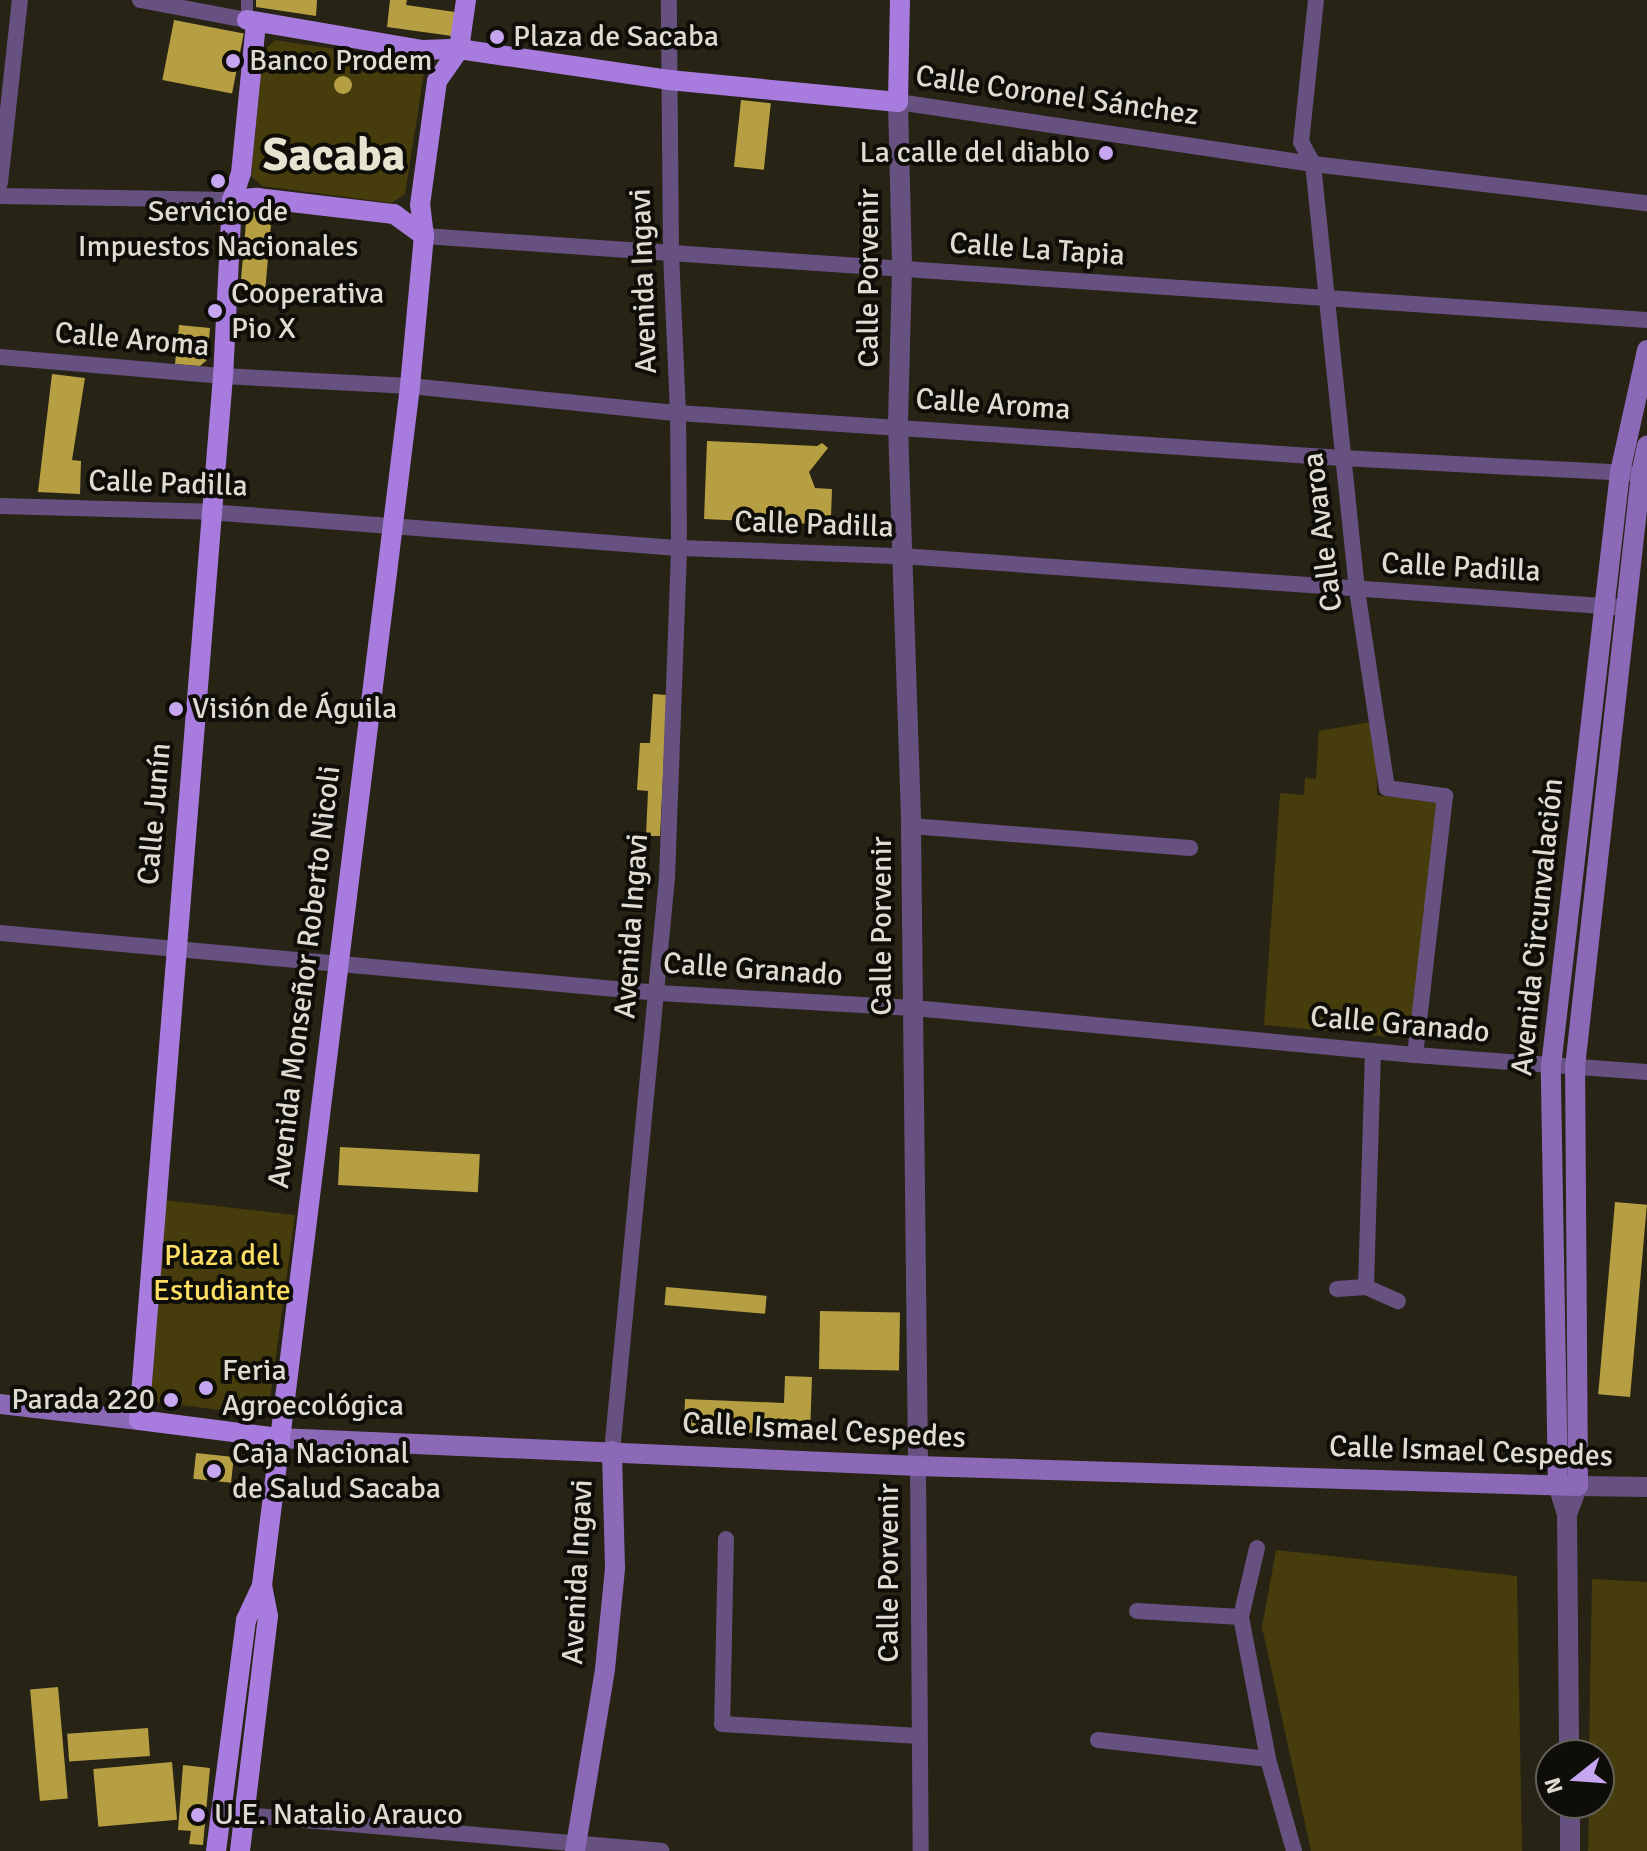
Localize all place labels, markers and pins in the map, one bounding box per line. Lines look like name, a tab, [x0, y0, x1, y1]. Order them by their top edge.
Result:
place label: Plaza de Sacaba	[513, 19, 719, 55]
marker: Plaza de Sacaba	[488, 28, 506, 46]
place label: Banco Prodem	[249, 43, 432, 79]
marker: Banco Prodem	[224, 52, 242, 70]
place label: La calle del diablo	[859, 135, 1090, 171]
marker: La calle del diablo	[1097, 144, 1115, 162]
marker: Servicio de Impuestos Nacionales	[209, 172, 227, 190]
place label: Servicio de Impuestos Nacionales	[78, 194, 358, 264]
place label: Cooperativa Pio X	[231, 276, 384, 346]
marker: Cooperativa Pio X	[206, 302, 224, 320]
place label: Visión de Águila	[192, 691, 397, 727]
marker: Visión de Águila	[167, 700, 185, 718]
place label: Feria Agroecológica	[222, 1353, 404, 1424]
marker: Feria Agroecológica	[197, 1379, 215, 1397]
place label: Parada 220	[11, 1382, 155, 1418]
marker: Parada 220	[162, 1391, 180, 1409]
place label: Caja Nacional de Salud Sacaba	[232, 1436, 441, 1506]
marker: Caja Nacional de Salud Sacaba	[203, 1460, 225, 1482]
place label: U.E. Natalio Arauco	[214, 1797, 463, 1833]
marker: U.E. Natalio Arauco	[189, 1806, 207, 1824]

